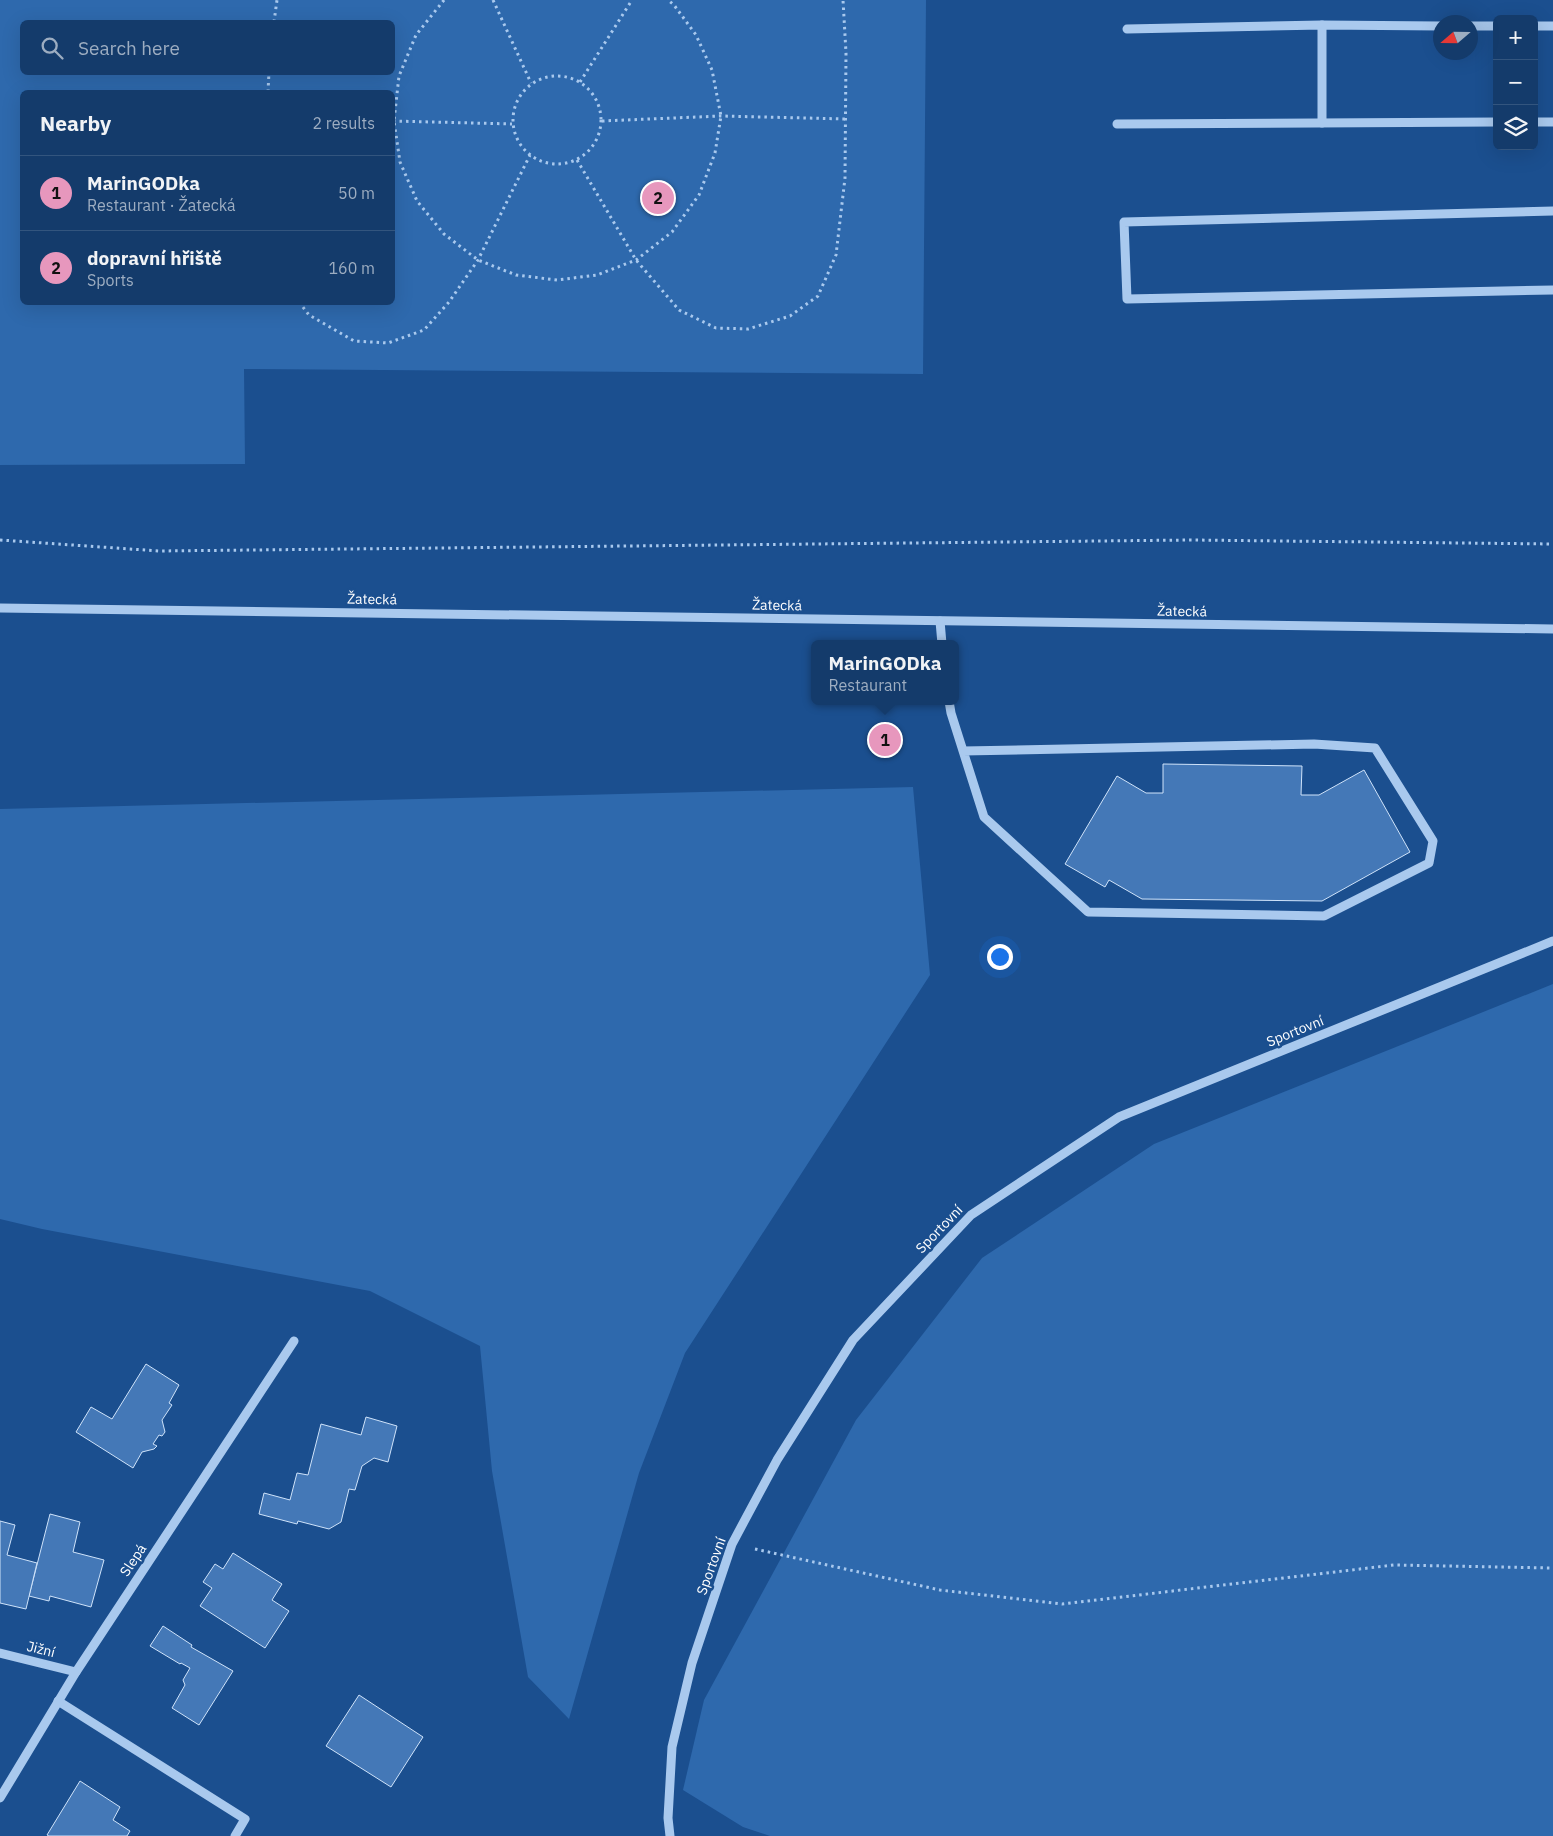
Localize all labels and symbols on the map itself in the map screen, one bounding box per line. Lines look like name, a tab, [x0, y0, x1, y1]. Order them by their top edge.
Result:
north arrow	[1433, 15, 1478, 60]
pin: 2	[642, 179, 674, 217]
street label: Žatecká	[347, 589, 398, 608]
street label: Žatecká	[752, 595, 803, 614]
street label: Žatecká	[1157, 601, 1208, 620]
pin: 1	[869, 721, 901, 759]
your location	[987, 944, 1013, 970]
street label: Sportovní	[1264, 1011, 1327, 1051]
street label: Sportovní	[912, 1201, 967, 1257]
street label: Sportovní	[692, 1534, 730, 1597]
street label: Slepá	[116, 1540, 151, 1580]
street label: Jižní	[25, 1637, 58, 1661]

